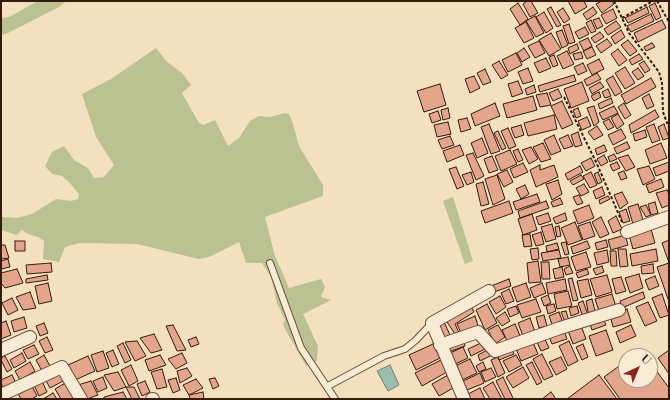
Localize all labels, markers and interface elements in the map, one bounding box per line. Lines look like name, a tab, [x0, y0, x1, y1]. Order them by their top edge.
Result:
north arrow	[618, 348, 658, 388]
text: U	[638, 352, 654, 368]

